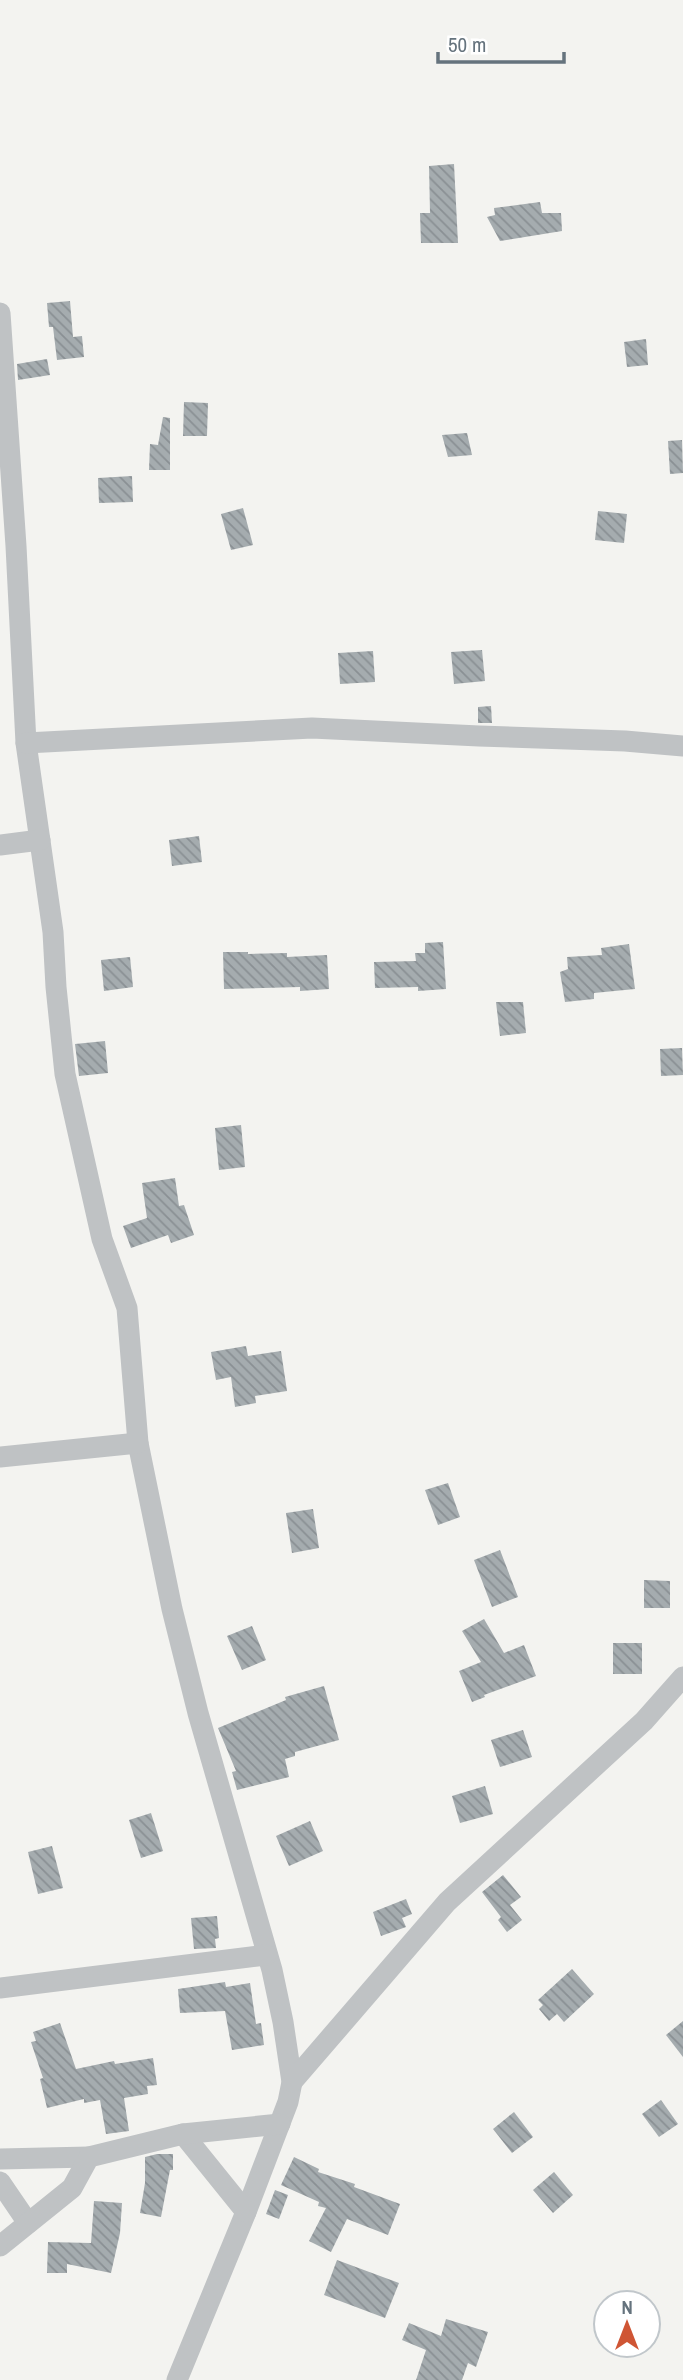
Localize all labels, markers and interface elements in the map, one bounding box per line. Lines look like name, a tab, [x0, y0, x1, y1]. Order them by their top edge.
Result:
scale bar	[438, 21, 564, 65]
text: 50 m	[448, 30, 486, 59]
north arrow	[592, 2289, 662, 2359]
text: N	[621, 2294, 633, 2320]

